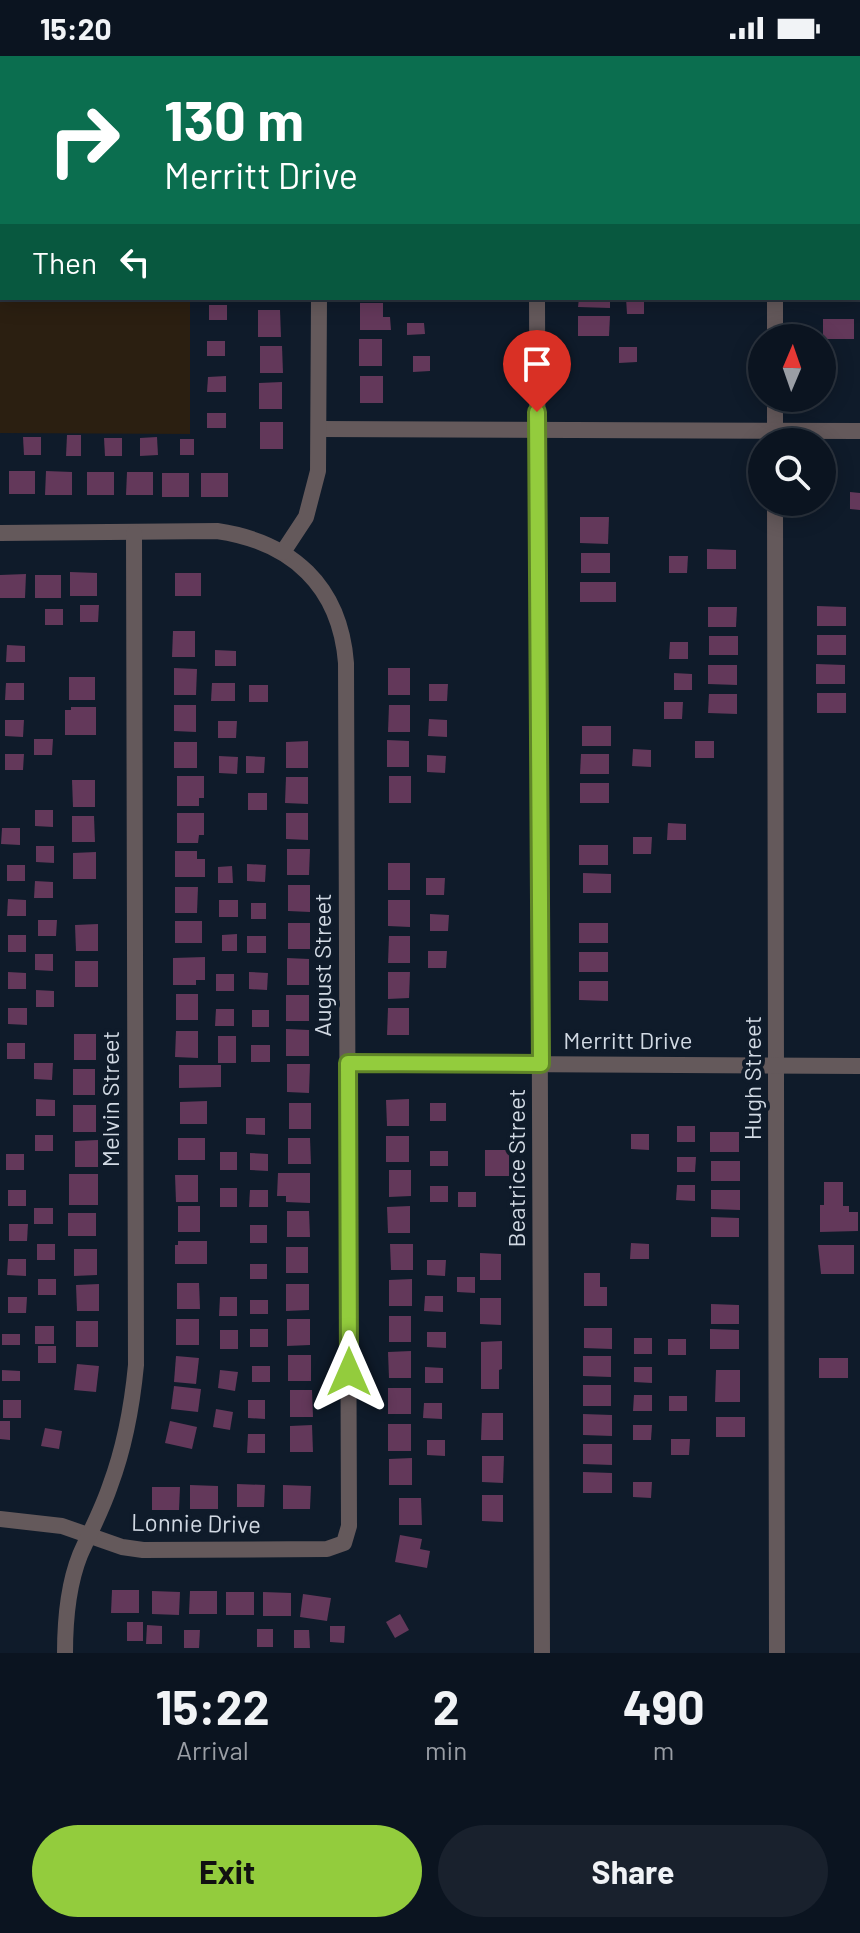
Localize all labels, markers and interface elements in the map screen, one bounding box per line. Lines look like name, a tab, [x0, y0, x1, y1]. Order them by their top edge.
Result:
text: 15:20	[40, 10, 112, 46]
text: 130 m	[164, 85, 304, 152]
icon: right	[32, 88, 136, 192]
text: Merritt Drive	[164, 153, 358, 196]
icon: left	[113, 240, 157, 284]
text: Then	[32, 244, 97, 280]
north arrow	[748, 324, 836, 412]
map controls	[748, 324, 836, 516]
pin	[503, 330, 571, 412]
icon: arrive	[515, 342, 559, 386]
button: search	[748, 428, 836, 516]
street label: August Street	[307, 893, 336, 1037]
street label: Hugh Street	[737, 1016, 766, 1140]
street label: Merritt Drive	[563, 1025, 693, 1054]
street label: Melvin Street	[95, 1031, 124, 1167]
street label: Beatrice Street	[501, 1089, 530, 1248]
position arrow	[307, 1330, 391, 1414]
street label: Lonnie Drive	[131, 1507, 261, 1538]
text: 15:22	[155, 1677, 270, 1735]
text: 2	[433, 1677, 460, 1735]
text: 490	[623, 1677, 705, 1735]
text: Arrival	[176, 1734, 249, 1765]
text: min	[425, 1734, 467, 1765]
text: m	[653, 1734, 674, 1765]
button: Exit	[32, 1825, 422, 1917]
button: Share	[438, 1825, 828, 1917]

